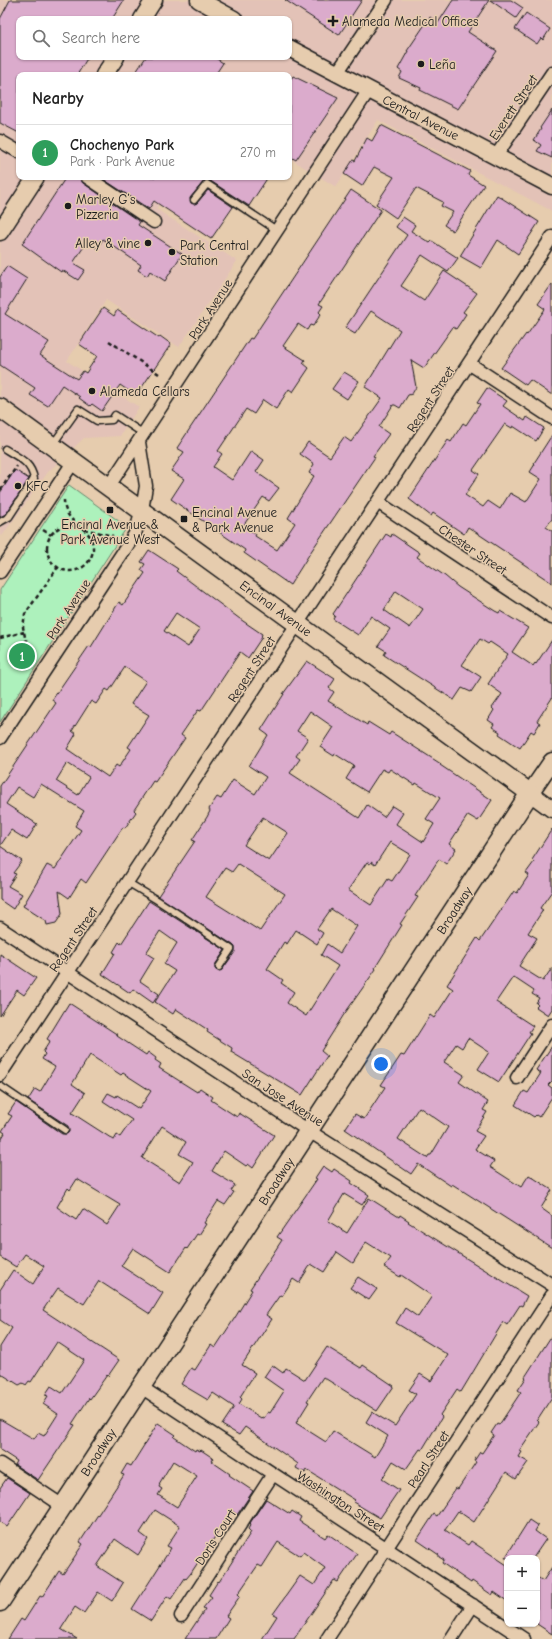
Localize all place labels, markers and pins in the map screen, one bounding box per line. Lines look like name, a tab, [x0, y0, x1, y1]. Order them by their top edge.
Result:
place label: Alameda Medical Offices	[342, 14, 478, 29]
marker: Alameda Medical Offices	[327, 15, 339, 27]
place label: Leña	[429, 57, 456, 72]
marker: Leña	[416, 59, 426, 69]
place label: Marley G’s Pizzeria	[76, 192, 135, 222]
marker: Marley G’s Pizzeria	[63, 201, 73, 211]
place label: Alley & vine	[75, 236, 140, 251]
marker: Alley & vine	[143, 238, 153, 248]
place label: Park Central Station	[180, 238, 249, 268]
marker: Park Central Station	[167, 247, 177, 257]
place label: Alameda Cellars	[100, 384, 190, 399]
marker: Alameda Cellars	[87, 386, 97, 396]
place label: KFC	[26, 479, 48, 494]
marker: KFC	[13, 481, 23, 491]
marker: Encinal Avenue & Park Avenue West	[105, 505, 115, 515]
place label: Encinal Avenue & Park Avenue	[192, 505, 277, 535]
marker: Encinal Avenue & Park Avenue	[179, 514, 189, 524]
place label: Encinal Avenue & Park Avenue West	[60, 517, 161, 547]
pin: 1	[9, 641, 35, 671]

